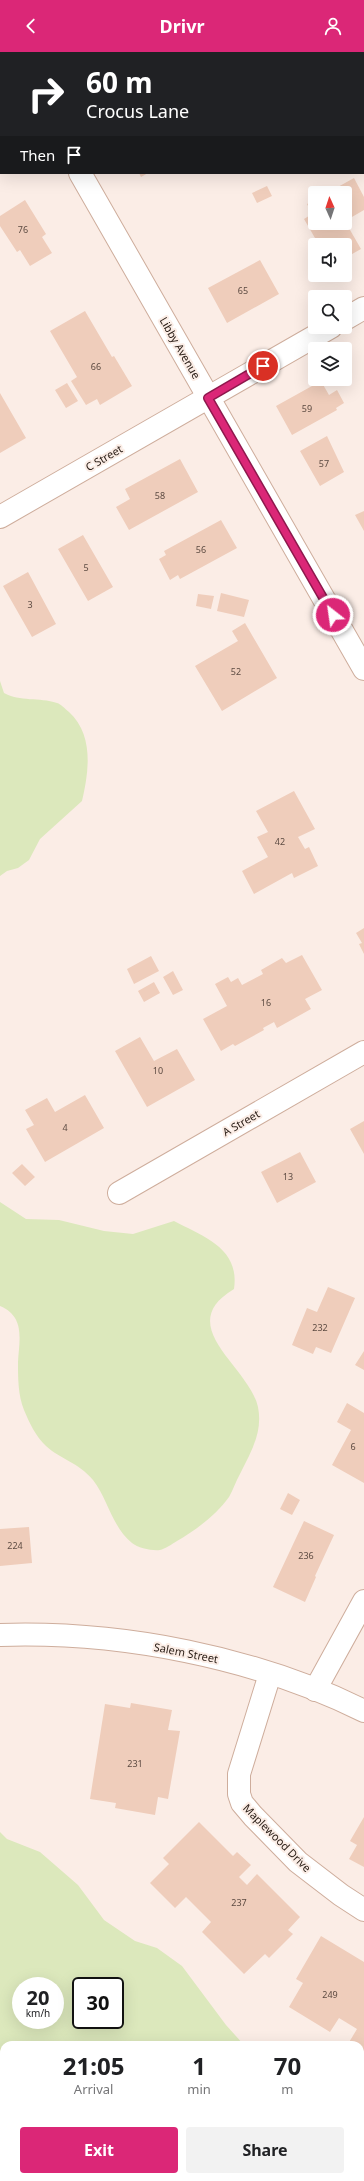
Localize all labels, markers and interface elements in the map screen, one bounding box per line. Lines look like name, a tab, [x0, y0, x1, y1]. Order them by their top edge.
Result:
text: Drivr	[160, 14, 204, 38]
icon: back	[20, 15, 42, 37]
icon: person	[322, 15, 344, 37]
text: 60 m	[86, 63, 153, 101]
icon: right	[20, 68, 72, 120]
text: Crocus Lane	[86, 99, 189, 123]
icon: arrive	[63, 144, 85, 166]
text: Then	[20, 145, 55, 165]
north arrow	[308, 186, 352, 230]
map controls	[308, 186, 352, 386]
house number: 76	[18, 223, 28, 236]
button: sound	[308, 238, 352, 282]
house number: 65	[238, 284, 248, 297]
button: search	[308, 290, 352, 334]
street label: Libby Avenue	[157, 314, 204, 381]
button: layers	[308, 342, 352, 386]
pin	[246, 349, 280, 383]
icon: arrive	[252, 355, 274, 377]
house number: 66	[91, 360, 101, 373]
house number: 59	[302, 402, 312, 415]
street label: C Street	[82, 441, 125, 474]
house number: 57	[319, 457, 329, 470]
house number: 58	[155, 489, 165, 502]
house number: 56	[196, 543, 206, 556]
house number: 5	[83, 561, 89, 574]
position arrow	[312, 594, 354, 636]
house number: 3	[27, 598, 33, 611]
house number: 52	[231, 665, 241, 678]
house number: 42	[275, 835, 285, 848]
house number: 16	[261, 996, 271, 1009]
house number: 10	[153, 1064, 163, 1077]
street label: A Street	[219, 1106, 262, 1139]
house number: 4	[62, 1121, 68, 1134]
house number: 13	[283, 1170, 293, 1183]
house number: 232	[312, 1321, 328, 1334]
house number: 6	[350, 1440, 356, 1453]
house number: 224	[7, 1539, 23, 1552]
house number: 236	[298, 1549, 314, 1562]
street label: Salem Street	[153, 1639, 220, 1666]
house number: 231	[127, 1757, 143, 1770]
street label: Maplewood Drive	[240, 1800, 315, 1875]
house number: 237	[231, 1896, 247, 1909]
speed limit sign: 30	[72, 1977, 124, 2029]
text: 20	[27, 1984, 49, 2011]
house number: 249	[322, 1988, 338, 2001]
text: km/h	[26, 2006, 50, 2020]
text: 21:05	[63, 2049, 124, 2082]
text: 1	[192, 2049, 206, 2082]
text: 70	[274, 2049, 301, 2082]
text: Arrival	[74, 2080, 113, 2098]
text: min	[187, 2080, 211, 2098]
text: m	[281, 2080, 294, 2098]
button: Exit	[20, 2127, 178, 2173]
button: Share	[186, 2127, 344, 2173]

